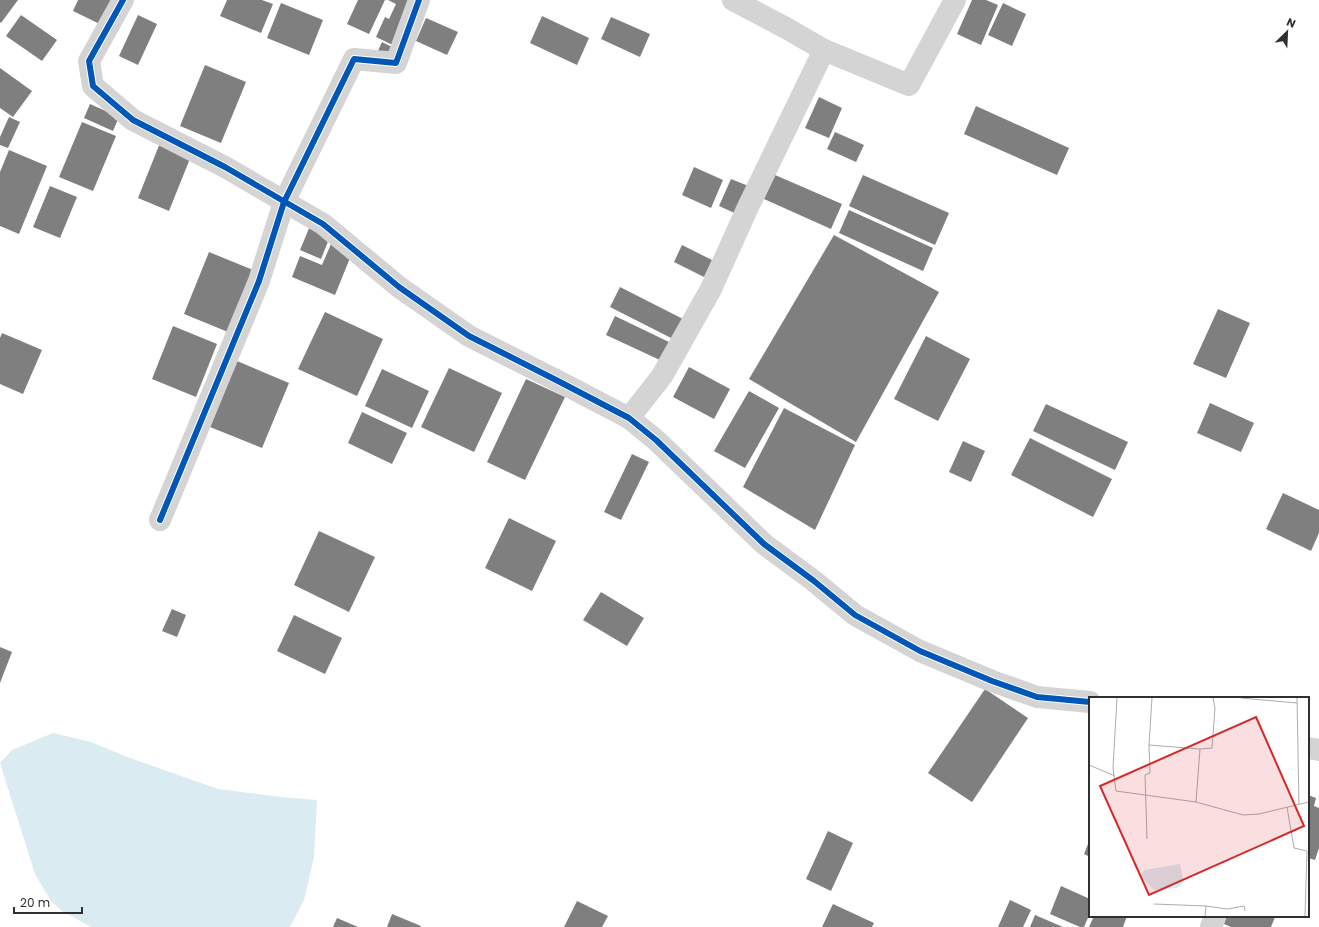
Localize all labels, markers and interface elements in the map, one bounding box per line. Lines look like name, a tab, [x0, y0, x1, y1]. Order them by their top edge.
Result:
north arrow	[1267, 12, 1307, 52]
text: N	[1284, 14, 1298, 32]
inset map	[1089, 697, 1309, 917]
scale bar	[14, 889, 82, 915]
text: 20 m	[20, 894, 50, 911]

